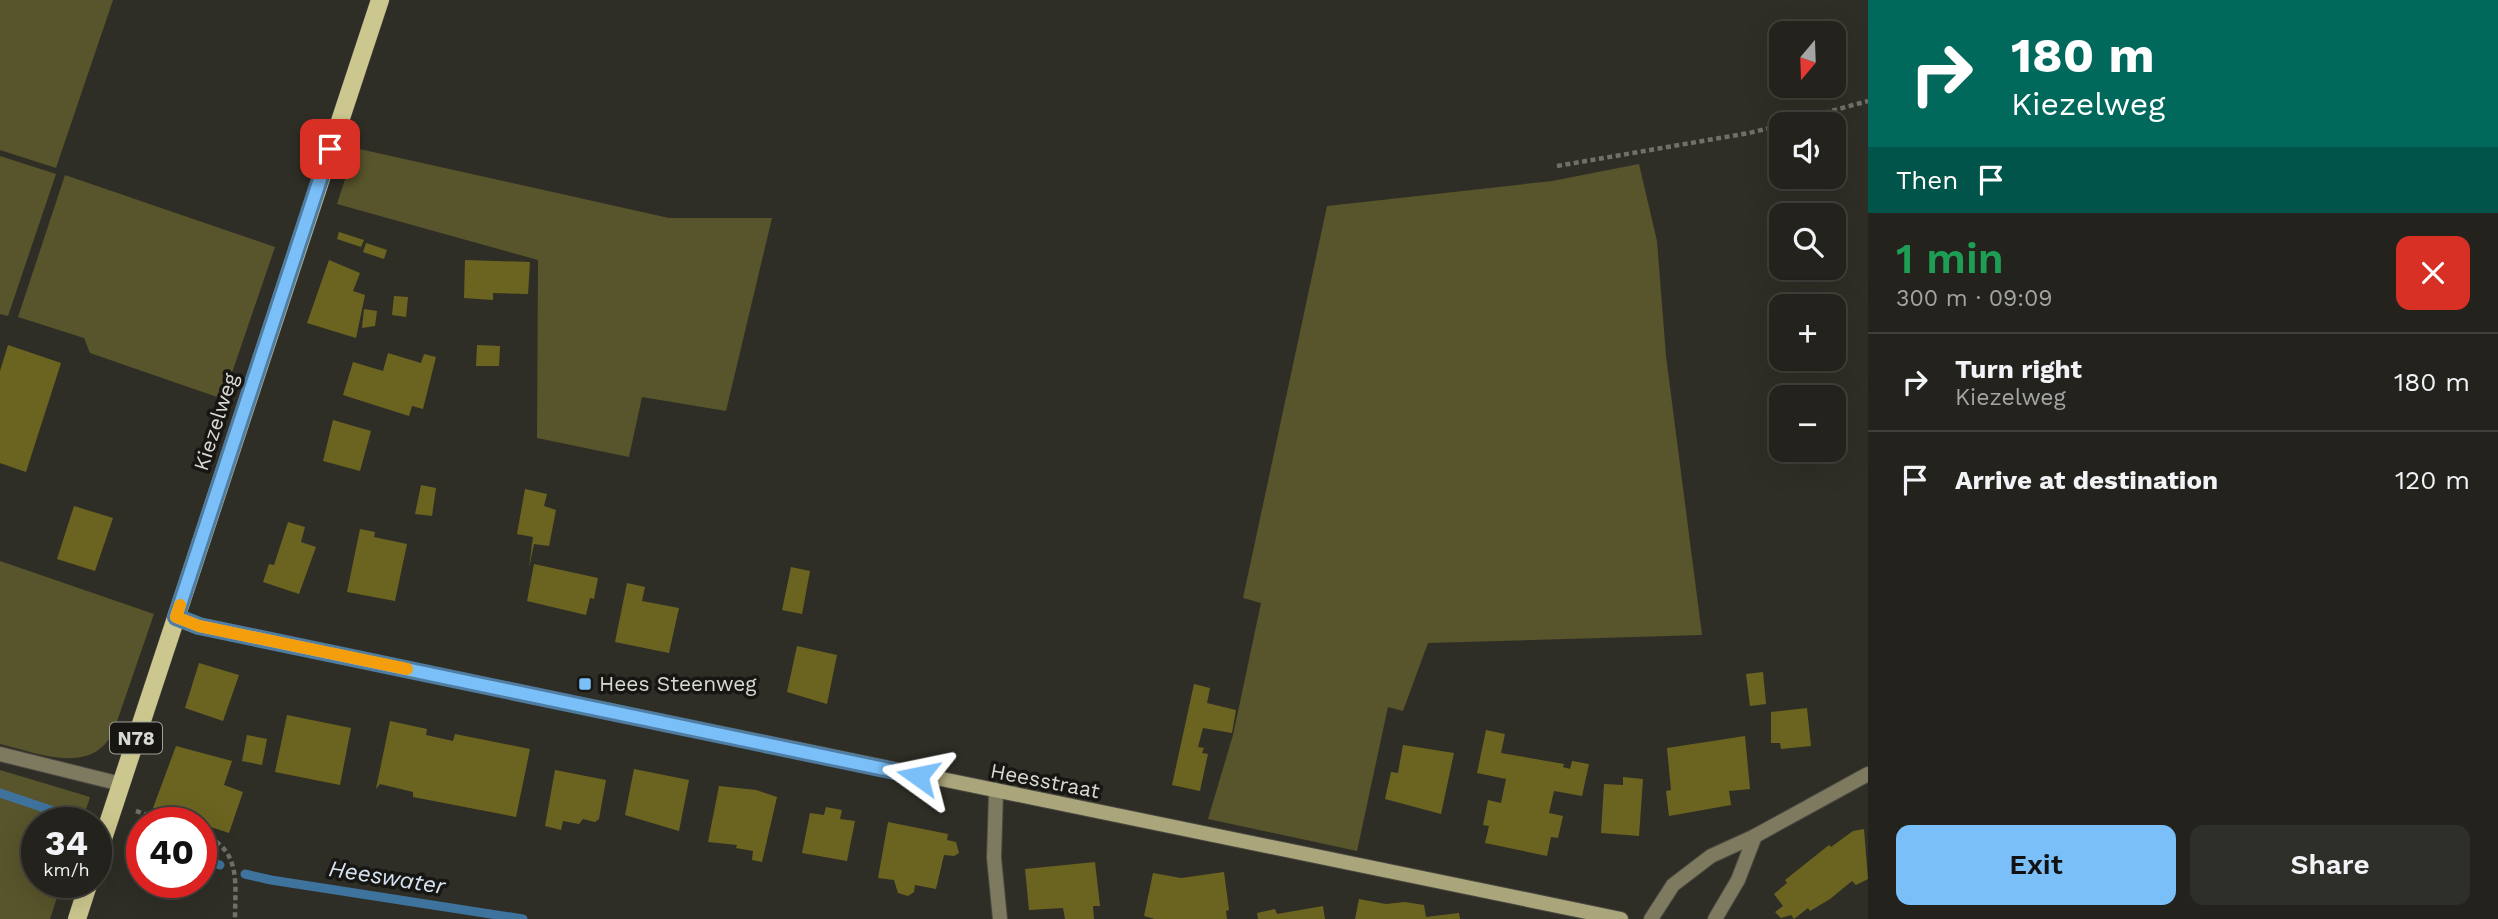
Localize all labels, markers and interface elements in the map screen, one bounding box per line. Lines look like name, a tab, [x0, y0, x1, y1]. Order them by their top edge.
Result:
north arrow	[1769, 21, 1846, 98]
map controls	[1769, 21, 1846, 462]
text: 180 m	[2011, 26, 2155, 84]
icon: right	[1896, 28, 1987, 119]
text: Kiezelweg	[2011, 85, 2165, 123]
button: sound	[1769, 112, 1846, 189]
pin	[300, 119, 360, 179]
icon: arrive	[311, 130, 349, 168]
icon: arrive	[1972, 161, 2010, 199]
text: Then	[1896, 165, 1958, 195]
button: search	[1769, 203, 1846, 280]
text: 1 min	[1896, 234, 2004, 283]
button: close	[2396, 236, 2470, 310]
text: 300 m · 09:09	[1896, 285, 2052, 312]
button: +	[1769, 294, 1846, 371]
text: Turn right	[1955, 354, 2082, 384]
icon: right	[1896, 363, 1934, 401]
text: 180 m	[2394, 367, 2470, 397]
street label: Kiezelweg	[188, 369, 243, 474]
text: Kiezelweg	[1955, 384, 2066, 411]
button: −	[1769, 385, 1846, 462]
icon: arrive	[1896, 461, 1934, 499]
text: Arrive at destination	[1955, 465, 2218, 495]
text: 120 m	[2395, 465, 2470, 495]
place label: Hees Steenweg	[599, 671, 757, 696]
marker: Hees Steenweg	[577, 676, 593, 692]
road number: N78	[110, 722, 162, 754]
position arrow	[881, 739, 955, 813]
street label: Heesstraat	[988, 758, 1102, 803]
speed limit sign: 40	[126, 807, 217, 898]
text: 34	[45, 822, 88, 864]
button: Exit	[1896, 825, 2176, 905]
button: Share	[2190, 825, 2470, 905]
water label: Heeswater	[327, 855, 448, 900]
text: km/h	[43, 859, 90, 880]

